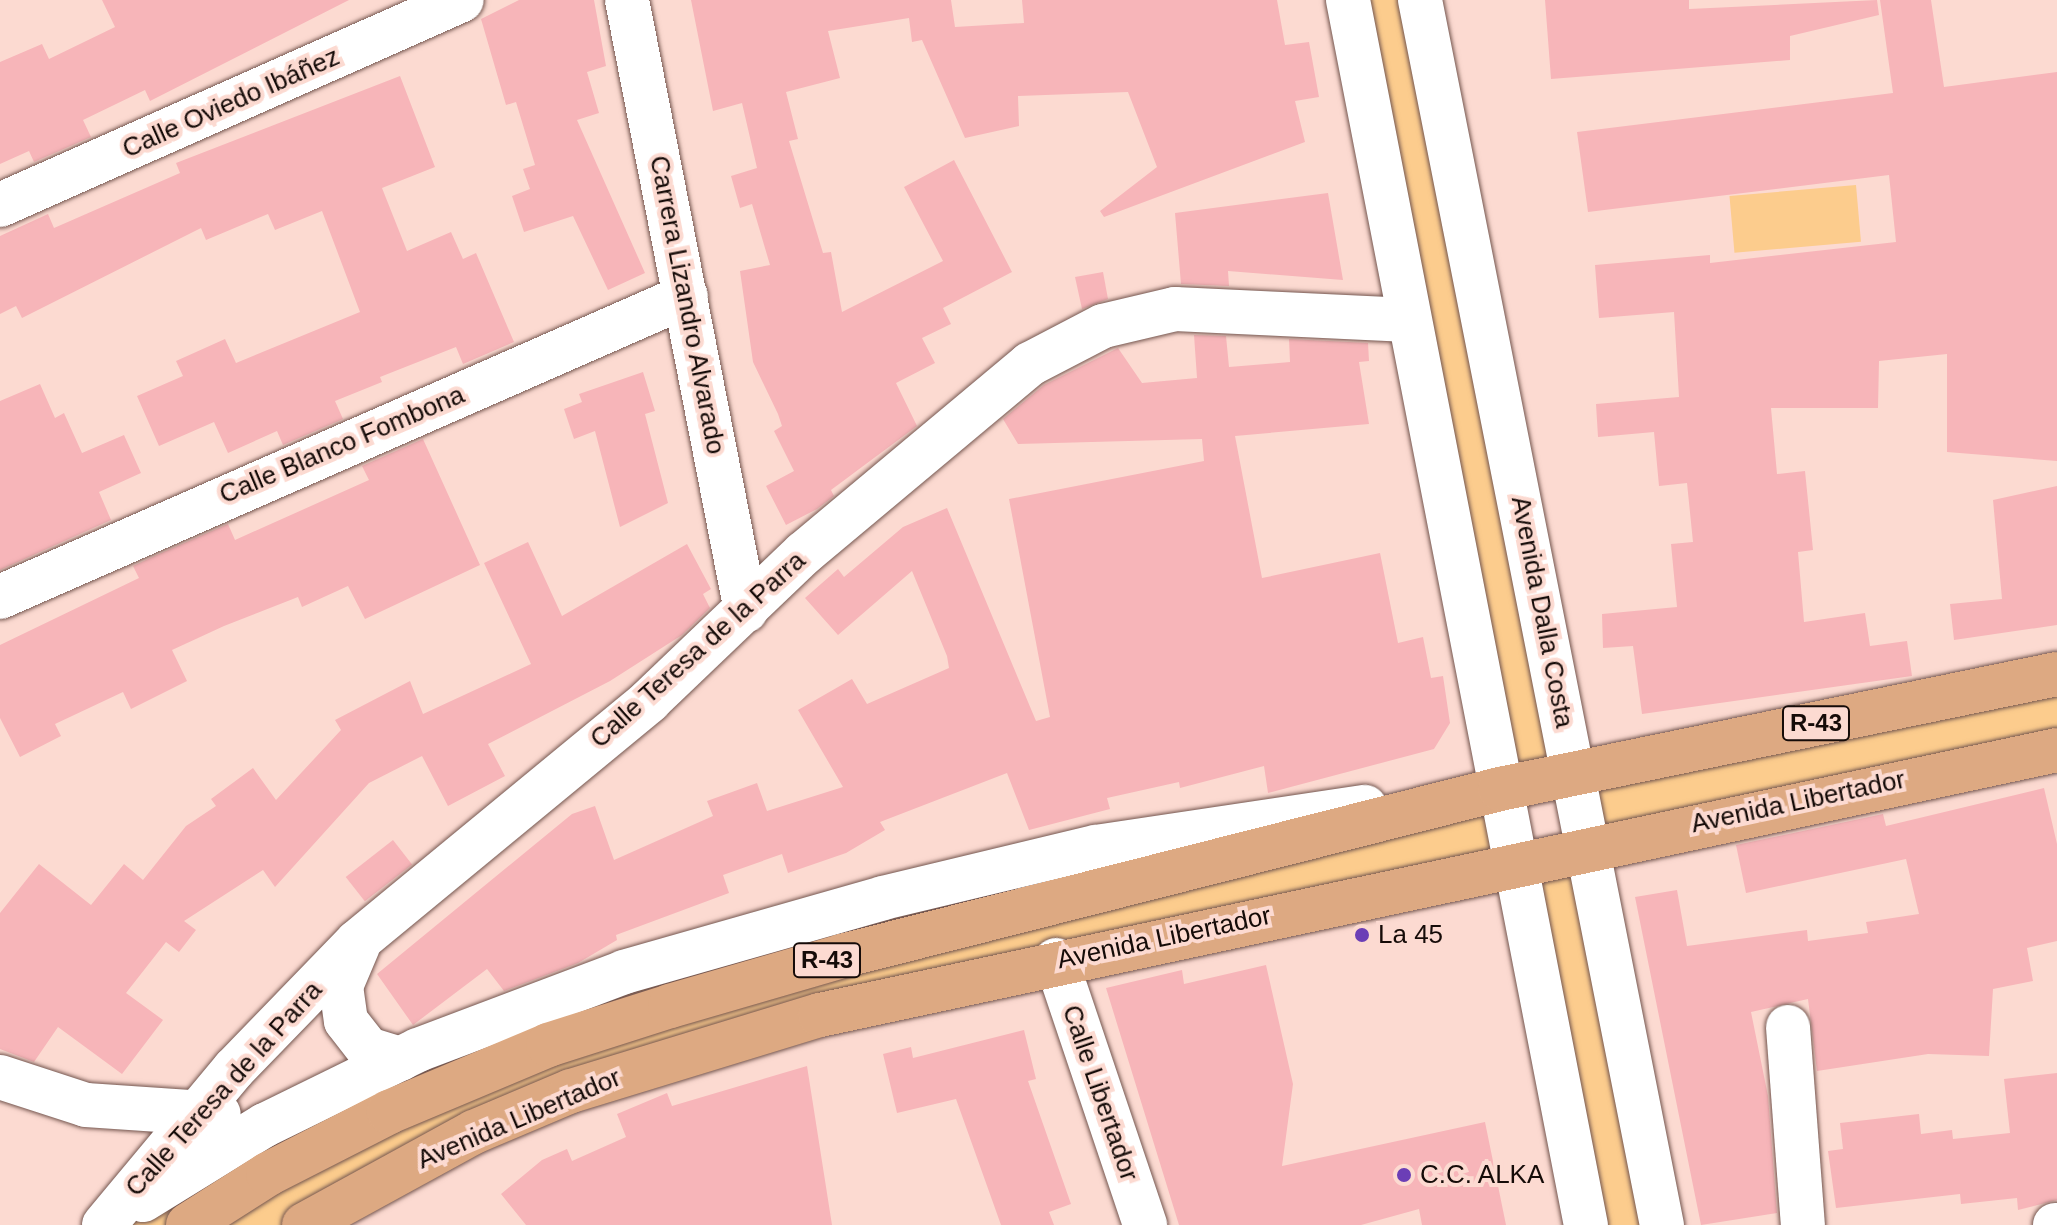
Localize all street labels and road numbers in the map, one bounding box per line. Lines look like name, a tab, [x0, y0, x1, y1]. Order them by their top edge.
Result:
street label: Calle Oviedo Ibáñez	[118, 41, 344, 165]
street label: Carrera Lizandro Alvarado	[643, 152, 731, 458]
street label: Calle Blanco Fombona	[215, 379, 469, 511]
street label: Avenida Dalla Costa	[1504, 494, 1580, 730]
street label: Calle Teresa de la Parra	[584, 545, 812, 755]
road number: R-43	[1780, 703, 1852, 743]
street label: Avenida Libertador	[1688, 764, 1908, 840]
street label: Avenida Libertador	[1054, 900, 1274, 976]
road number: R-43	[791, 940, 863, 980]
street label: Calle Teresa de la Parra	[119, 975, 329, 1203]
street label: Calle Libertador	[1055, 1001, 1145, 1185]
street label: Avenida Libertador	[413, 1062, 625, 1176]

